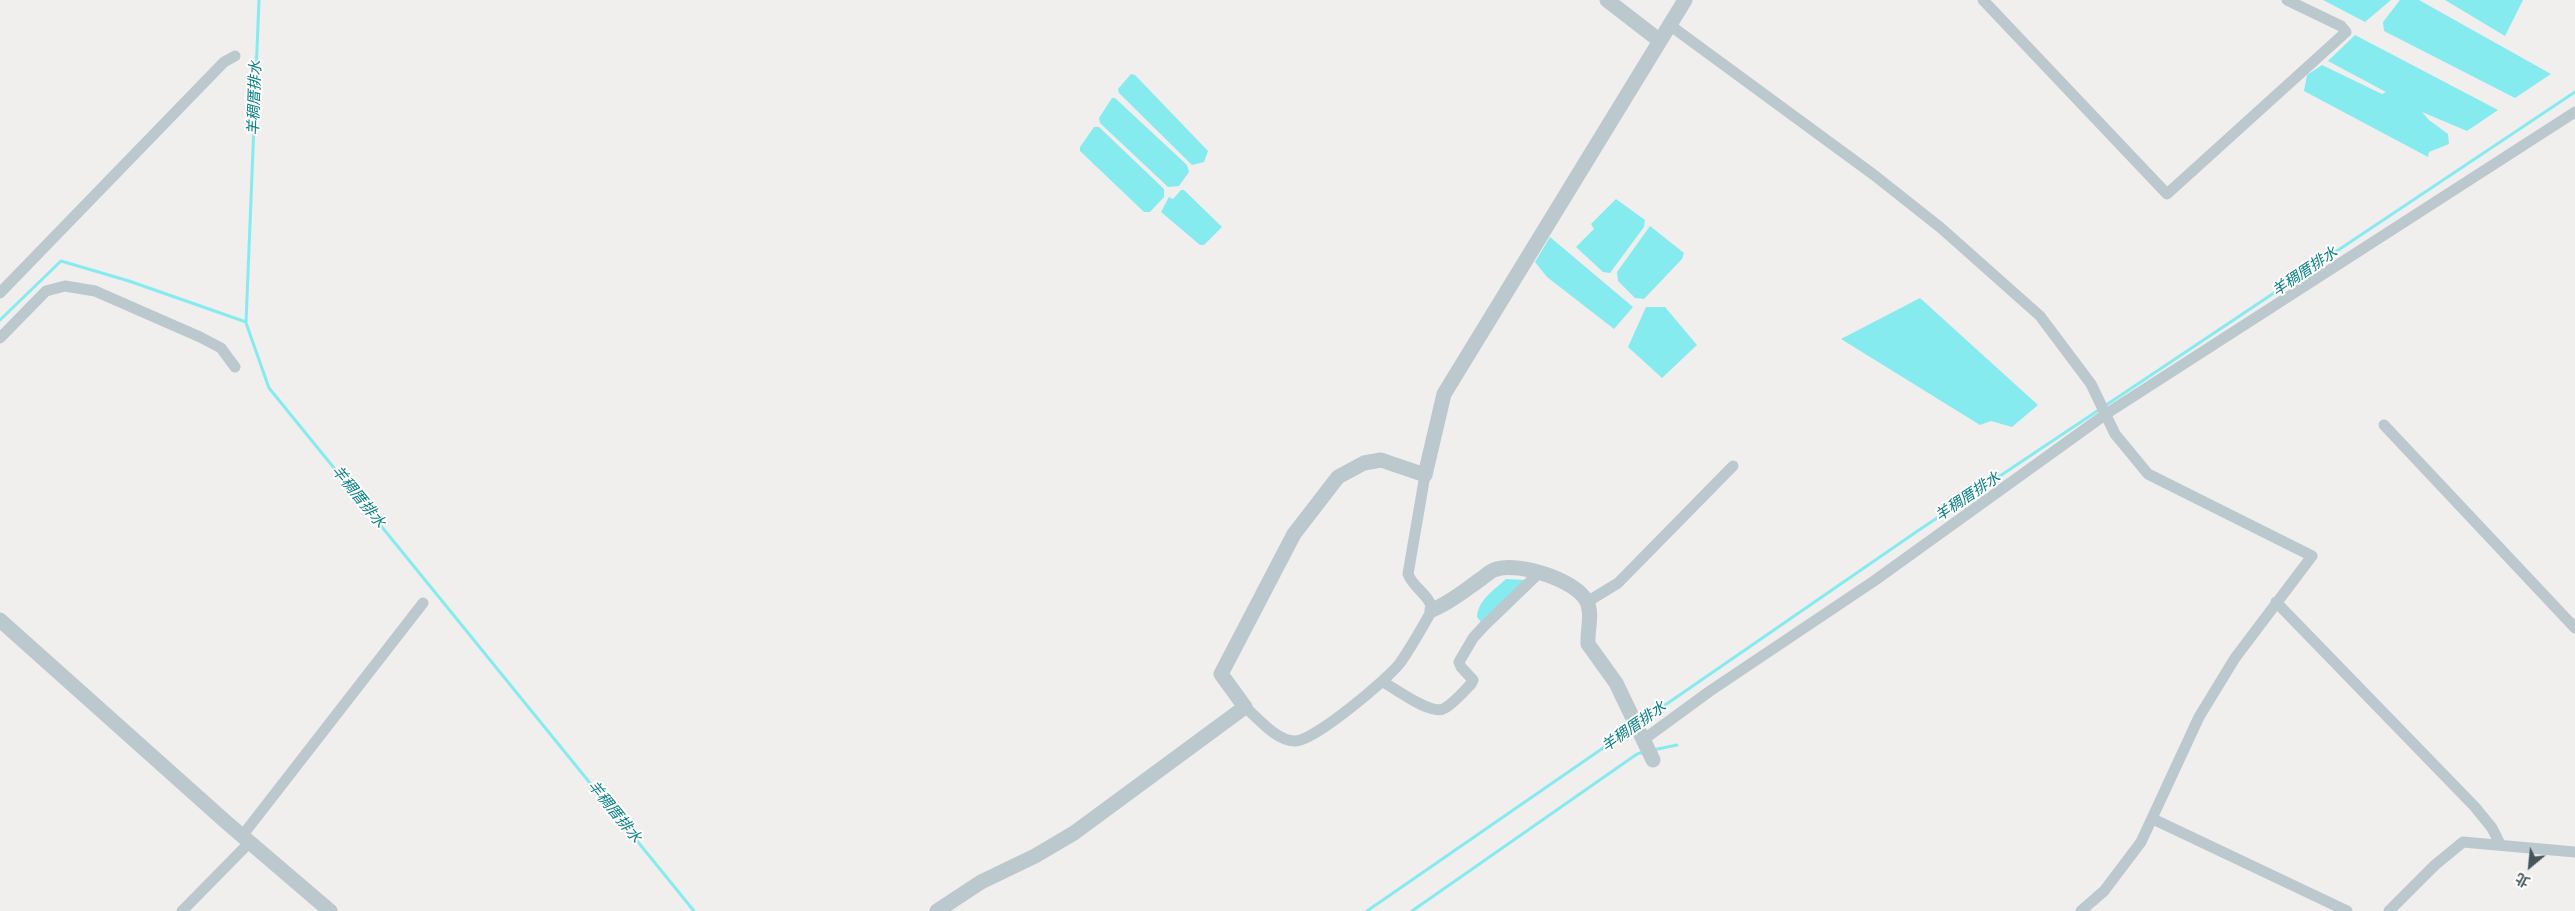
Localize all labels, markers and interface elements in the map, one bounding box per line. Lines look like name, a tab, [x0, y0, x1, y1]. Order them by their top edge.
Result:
water label: 羊稠厝排水	[245, 60, 265, 136]
water label: 羊稠厝排水	[2269, 244, 2341, 300]
water label: 羊稠厝排水	[327, 462, 389, 532]
water label: 羊稠厝排水	[1932, 469, 2004, 525]
water label: 羊稠厝排水	[1598, 698, 1670, 756]
water label: 羊稠厝排水	[583, 777, 645, 847]
north arrow	[2505, 841, 2555, 891]
text: 北	[2513, 869, 2533, 890]

